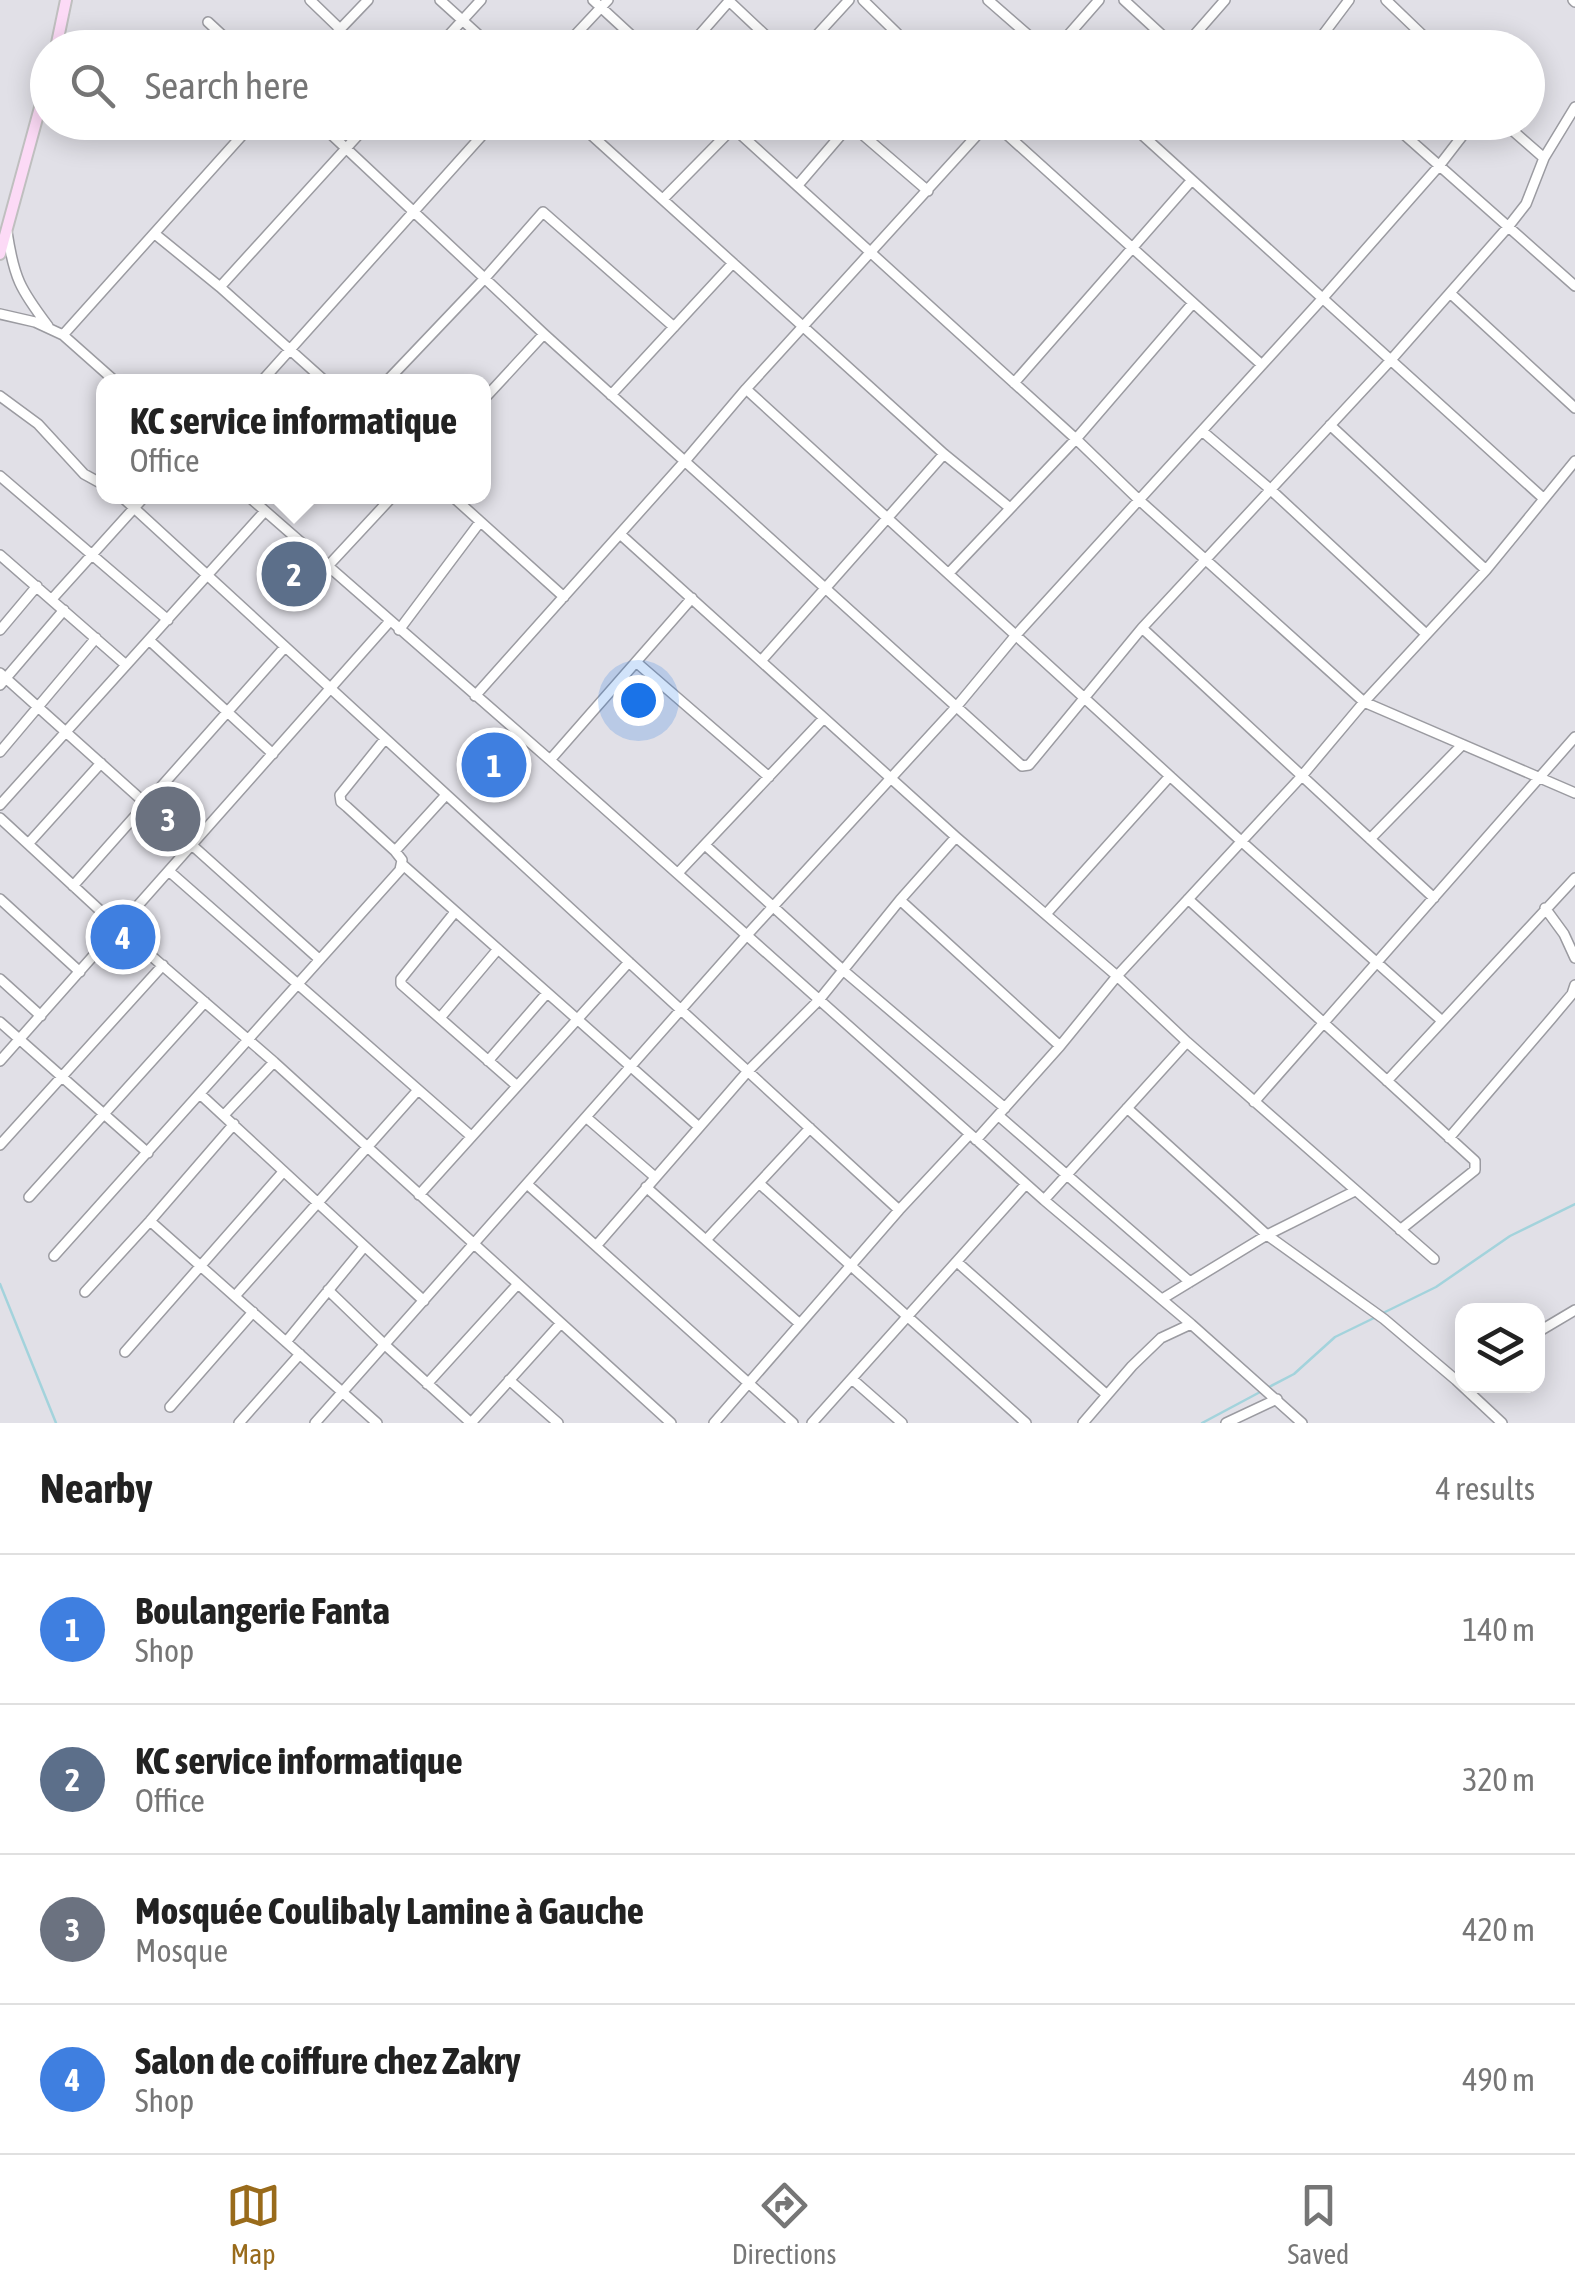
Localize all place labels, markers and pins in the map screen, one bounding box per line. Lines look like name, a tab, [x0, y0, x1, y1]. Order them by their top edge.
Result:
pin: 2	[262, 536, 326, 612]
pin: 1	[462, 728, 526, 802]
pin: 3	[136, 782, 200, 856]
pin: 4	[90, 900, 156, 974]

